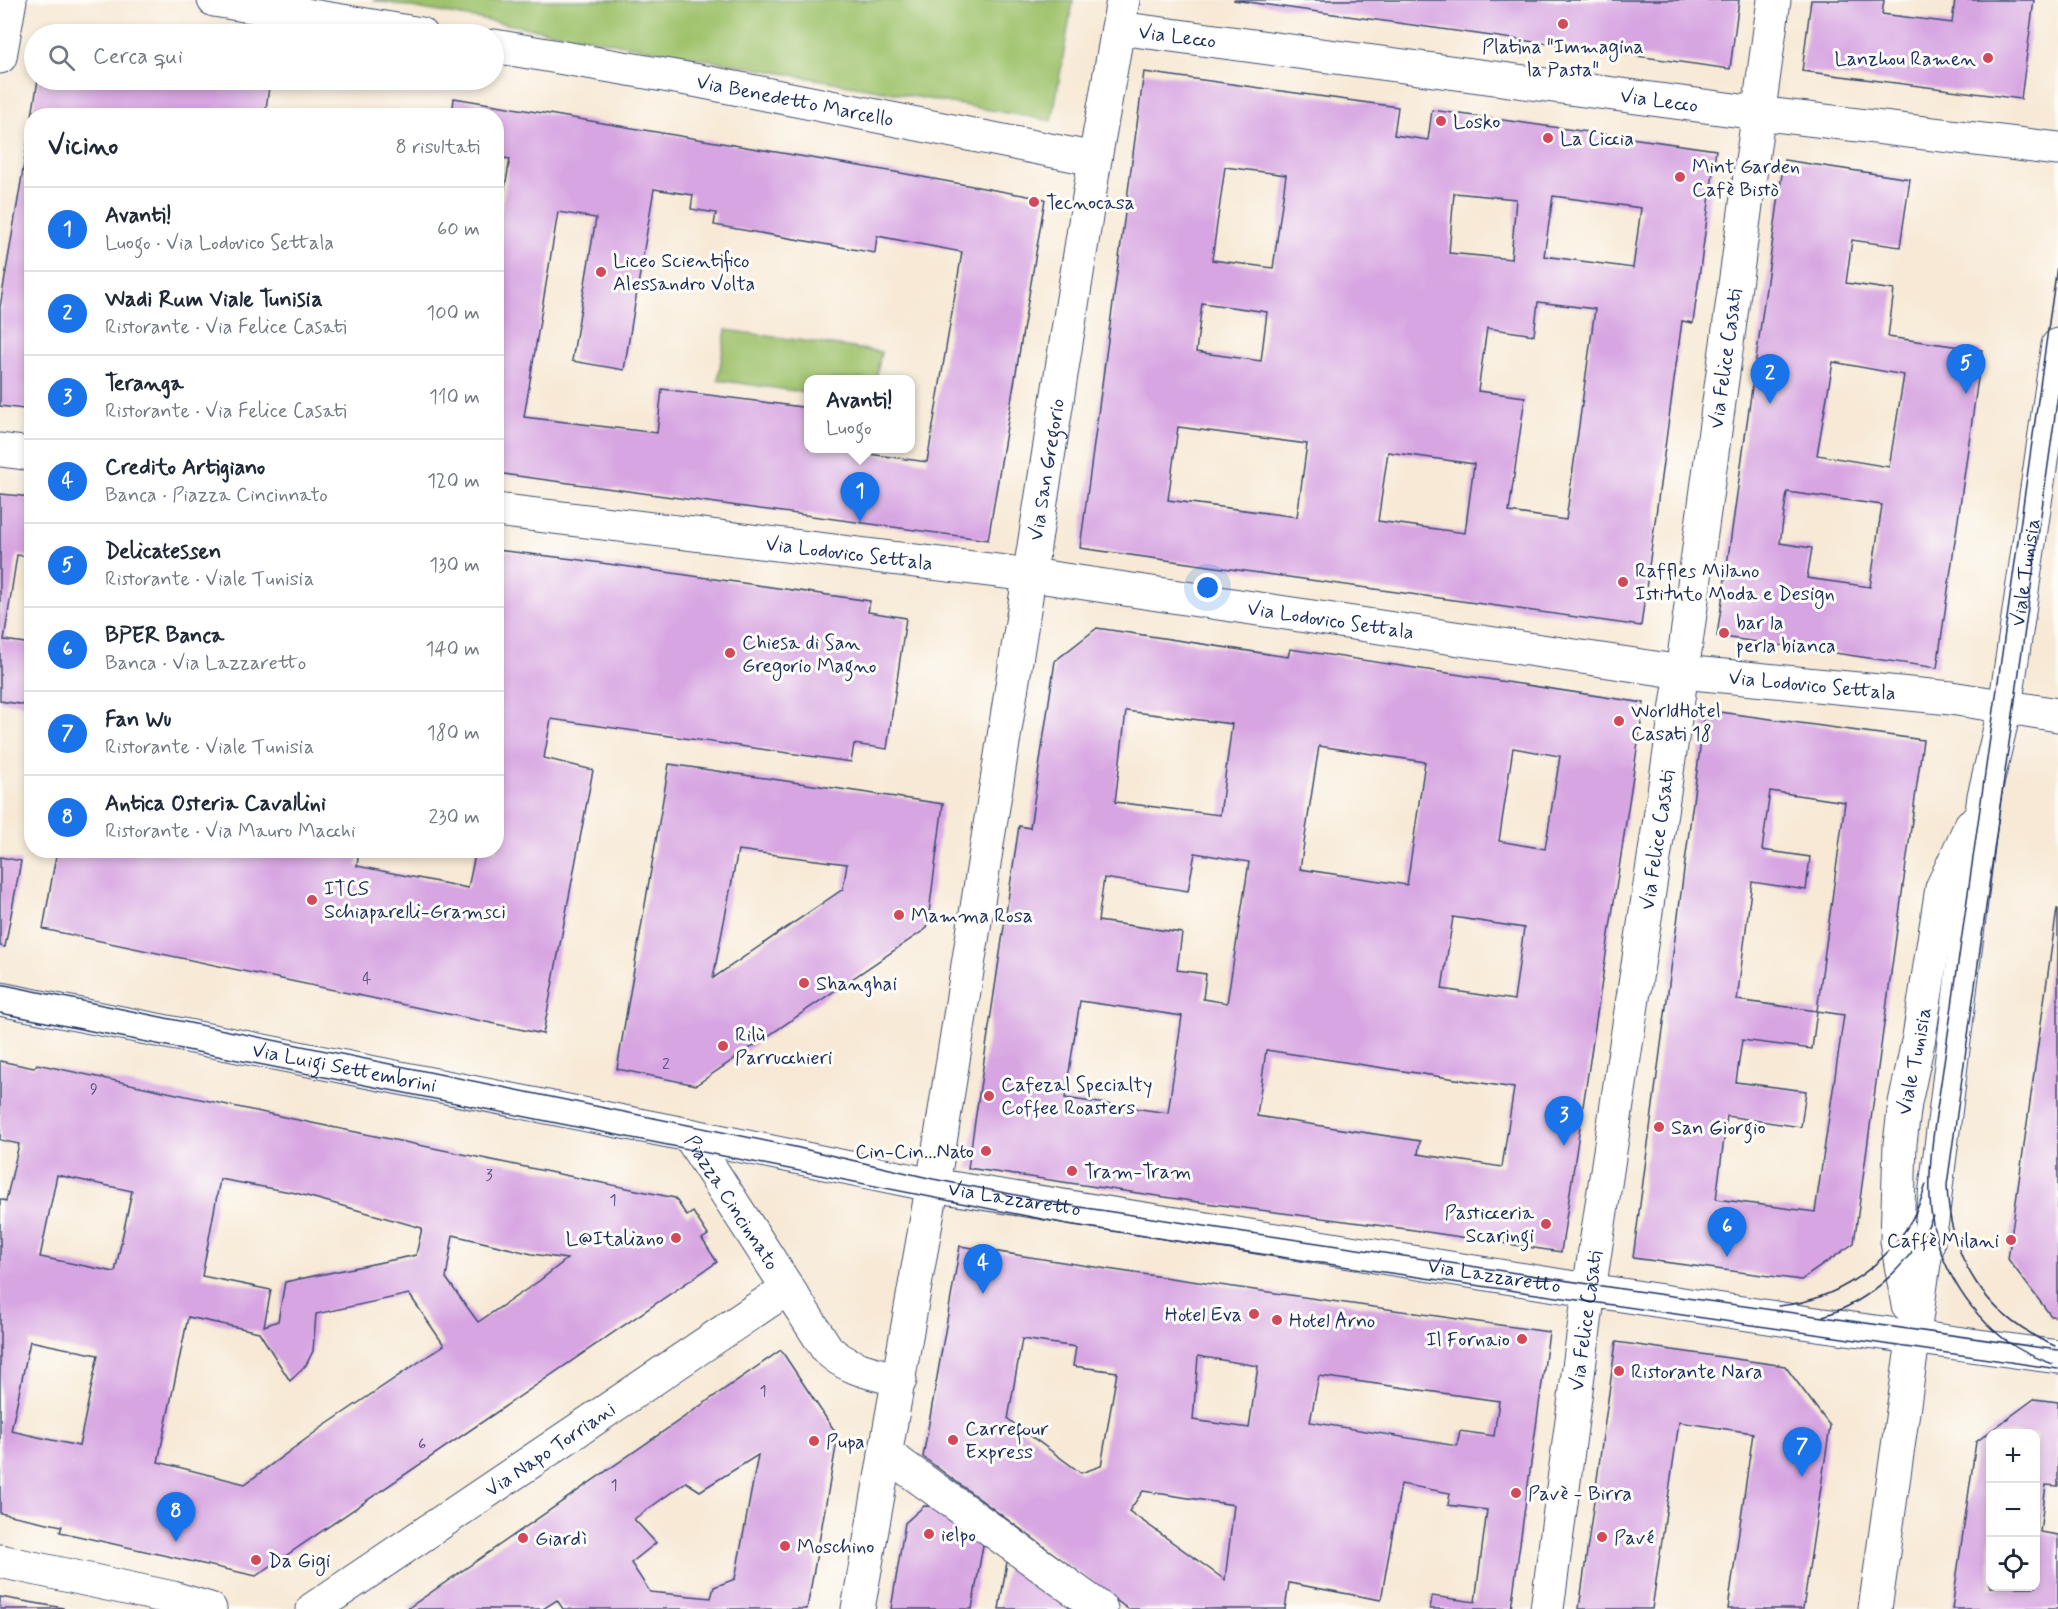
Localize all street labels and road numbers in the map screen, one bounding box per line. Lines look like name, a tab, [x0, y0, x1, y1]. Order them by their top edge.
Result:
street label: Via Lecco	[1137, 19, 1218, 56]
street label: Via Benedetto Marcello	[694, 69, 896, 134]
street label: Via Lecco	[1618, 83, 1700, 120]
street label: Via Felice Casati	[1703, 287, 1749, 431]
street label: Via San Gregorio	[1023, 397, 1072, 543]
street label: Viale Tunisia	[2005, 517, 2047, 628]
street label: Via Lodovico Settala	[764, 531, 934, 578]
street label: Via Lodovico Settala	[1245, 595, 1416, 647]
street label: Via Lodovico Settala	[1727, 665, 1897, 708]
street label: Via Felice Casati	[1634, 768, 1682, 912]
street label: Viale Tunisia	[1892, 1006, 1938, 1117]
street label: Via Luigi Settembrini	[250, 1037, 439, 1100]
street label: Piazza Cincinnato	[678, 1130, 785, 1276]
street label: Via Lazzaretto	[946, 1176, 1083, 1224]
street label: Via Felice Casati	[1564, 1249, 1610, 1393]
street label: Via Lazzaretto	[1426, 1253, 1563, 1301]
street label: Via Napo Torriani	[480, 1396, 621, 1504]

